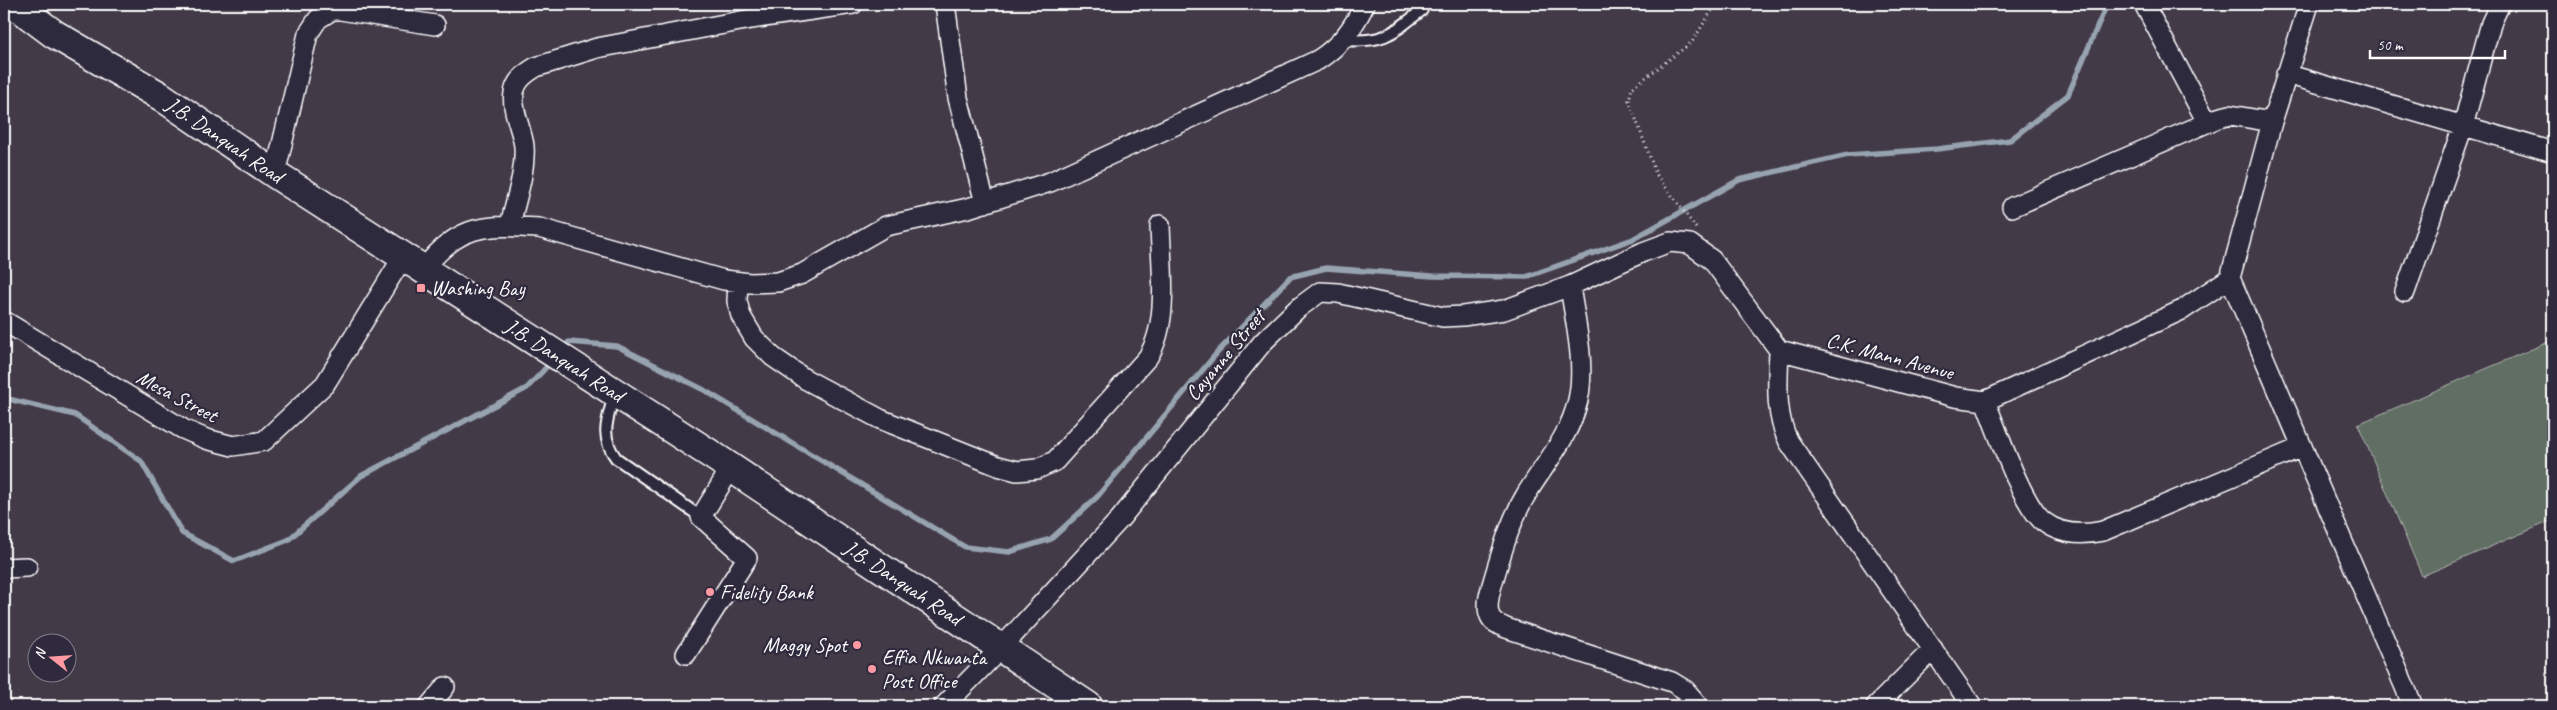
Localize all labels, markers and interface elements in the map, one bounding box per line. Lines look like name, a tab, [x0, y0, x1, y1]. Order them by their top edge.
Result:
scale bar	[2370, 28, 2504, 60]
text: 50 m	[2377, 36, 2404, 55]
street label: J.B. Danquah Road	[161, 90, 291, 191]
place label: Washing Bay	[431, 275, 526, 301]
marker: Washing Bay	[415, 282, 427, 294]
street label: Cayanne Street	[1179, 302, 1273, 406]
street label: J.B. Danquah Road	[500, 312, 632, 410]
street label: C.K. Mann Avenue	[1824, 327, 1958, 386]
street label: Mesa Street	[132, 364, 224, 429]
street label: J.B. Danquah Road	[839, 533, 970, 633]
place label: Fidelity Bank	[720, 579, 814, 605]
marker: Fidelity Bank	[704, 586, 716, 598]
north arrow	[28, 632, 78, 682]
place label: Maggy Spot	[763, 632, 849, 658]
marker: Maggy Spot	[851, 639, 863, 651]
place label: Effia Nkwanta Post Office	[882, 644, 988, 694]
text: N	[31, 645, 50, 661]
marker: Effia Nkwanta Post Office	[866, 663, 878, 675]

